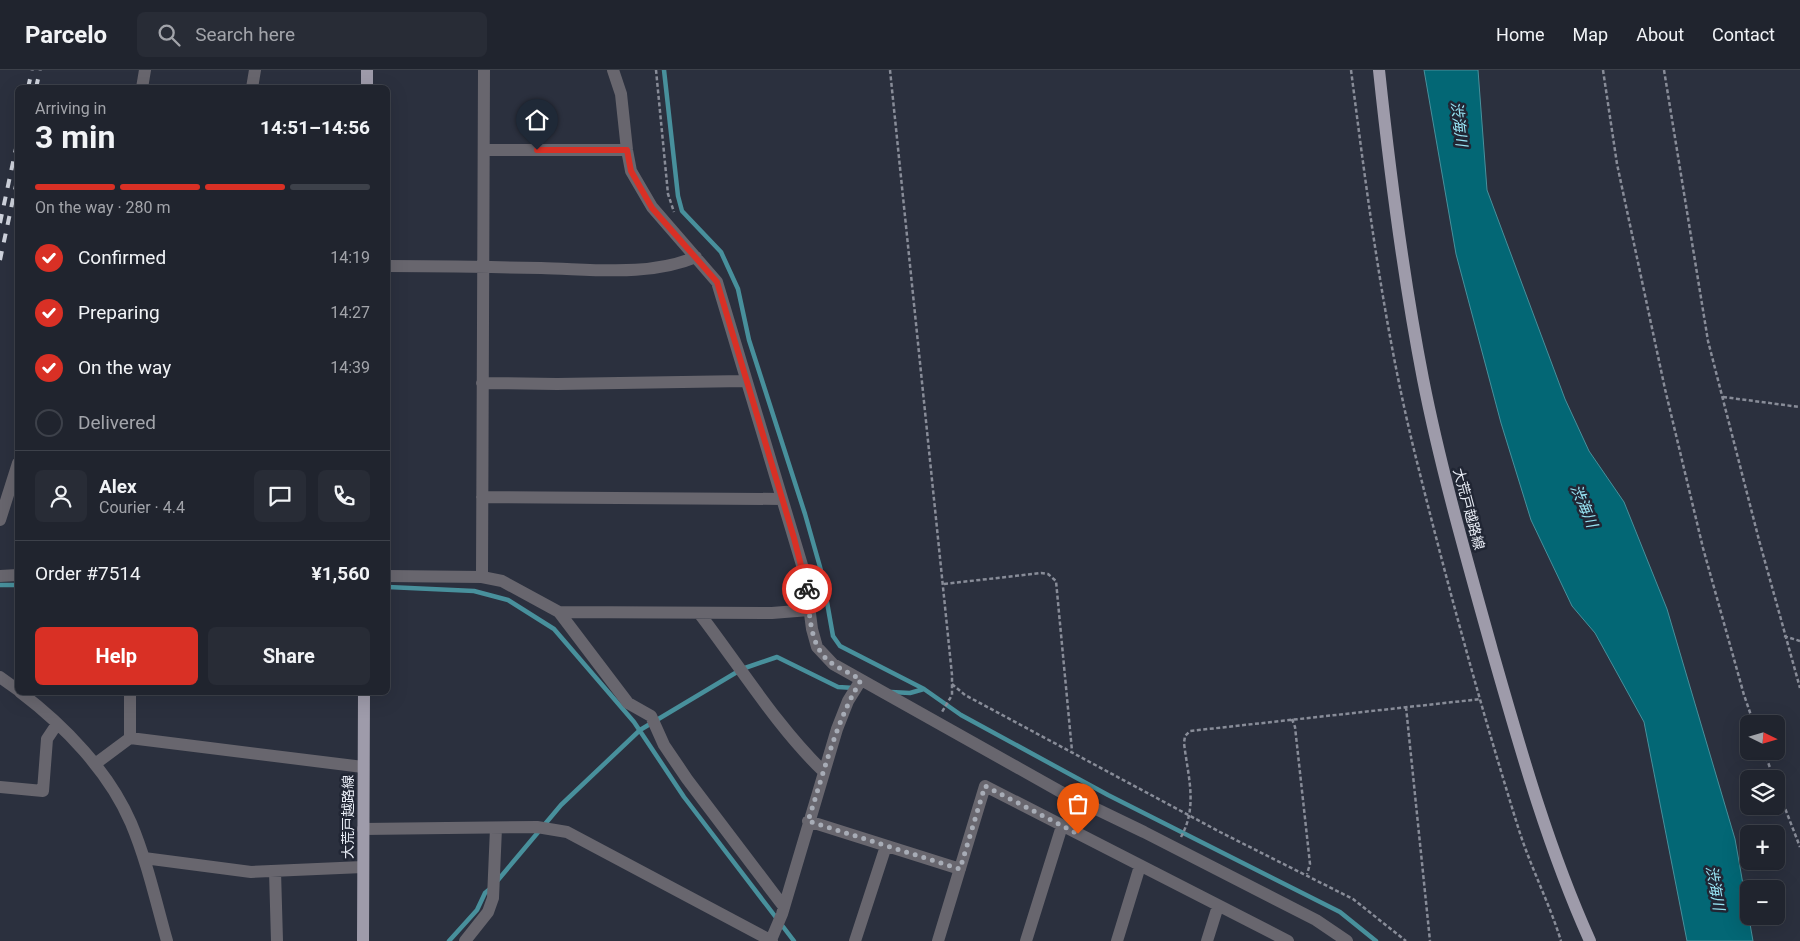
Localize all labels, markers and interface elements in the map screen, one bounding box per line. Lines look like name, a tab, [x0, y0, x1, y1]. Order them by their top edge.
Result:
search box	[137, 12, 487, 57]
text: Parcelo	[25, 21, 107, 49]
icon: search	[155, 21, 183, 49]
text: Search here	[195, 23, 295, 46]
text: Home	[1496, 24, 1545, 45]
text: Map	[1573, 24, 1608, 45]
text: About	[1636, 24, 1684, 45]
text: Contact	[1712, 24, 1775, 45]
text: Arriving in	[35, 99, 106, 118]
pin	[516, 99, 558, 150]
water label: 渋海川	[1447, 101, 1471, 149]
icon: home	[523, 106, 551, 134]
text: 14:51–14:56	[260, 116, 370, 139]
text: 3 min	[35, 118, 115, 156]
text: On the way · 280 m	[35, 198, 171, 217]
icon: check	[35, 244, 63, 272]
text: Confirmed	[78, 246, 166, 269]
text: 14:19	[330, 248, 370, 267]
icon: check	[35, 299, 63, 327]
text: Preparing	[78, 301, 160, 324]
text: 14:27	[330, 303, 370, 322]
icon: check	[35, 354, 63, 382]
text: On the way	[78, 356, 171, 379]
text: 14:39	[330, 358, 370, 377]
text: Delivered	[78, 411, 156, 434]
street label: 大荒戸越路線	[1450, 466, 1488, 552]
button: person	[35, 470, 87, 522]
button: chat	[254, 470, 306, 522]
button: phone	[318, 470, 370, 522]
text: Alex	[99, 475, 137, 498]
water label: 渋海川	[1567, 482, 1602, 532]
text: Courier · 4.4	[99, 498, 185, 517]
text: Order #7514	[35, 562, 141, 585]
text: ¥1,560	[312, 562, 370, 585]
courier	[782, 564, 832, 614]
icon: bike	[793, 575, 821, 603]
button: Help	[35, 627, 198, 685]
button: Share	[208, 627, 370, 685]
north arrow	[1740, 715, 1785, 760]
map controls	[1740, 715, 1785, 925]
button: layers	[1740, 770, 1785, 815]
street label: 大荒戸越路線	[340, 775, 356, 859]
pin	[1057, 783, 1099, 834]
icon: bag	[1064, 790, 1092, 818]
button: +	[1740, 825, 1785, 870]
water label: 渋海川	[1702, 864, 1728, 914]
button: −	[1740, 880, 1785, 925]

